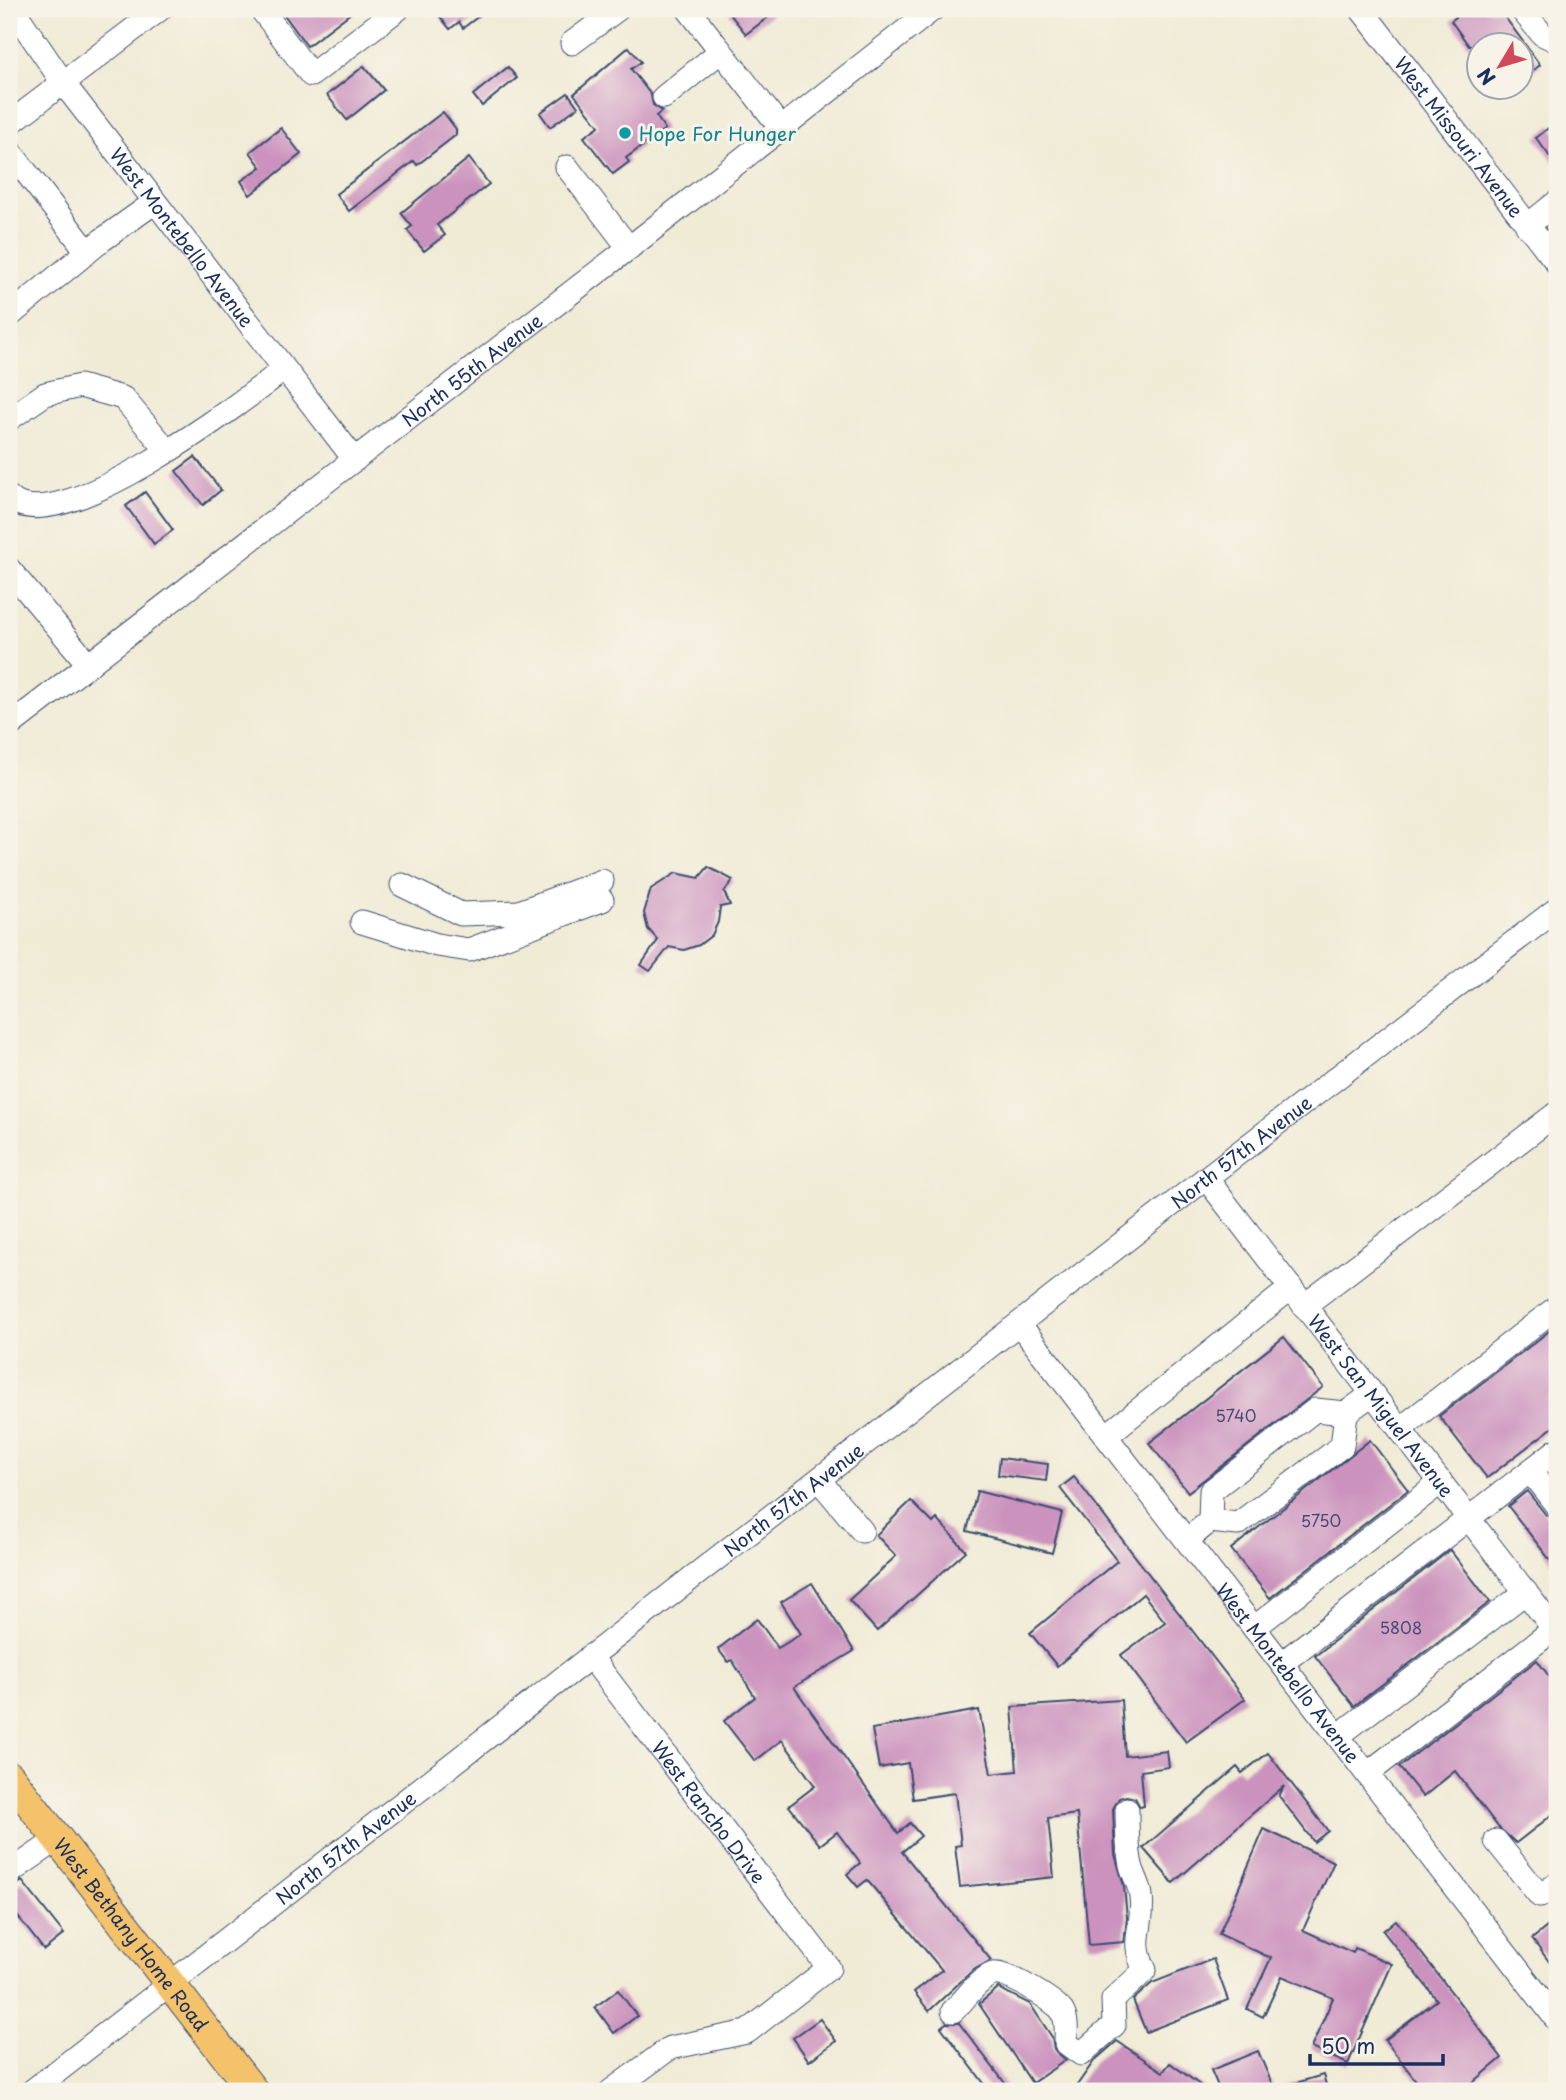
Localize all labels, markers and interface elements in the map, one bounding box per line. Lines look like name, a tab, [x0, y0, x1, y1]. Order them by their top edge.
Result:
north arrow	[1464, 32, 1534, 102]
street label: West Missouri Avenue	[1388, 50, 1531, 223]
text: N	[1470, 63, 1501, 92]
place label: Hope For Hunger	[639, 119, 796, 147]
marker: Hope For Hunger	[617, 125, 633, 141]
street label: West Montebello Avenue	[104, 141, 261, 333]
street label: North 55th Avenue	[395, 306, 548, 433]
street label: North 57th Avenue	[1165, 1088, 1317, 1215]
street label: West San Miguel Avenue	[1302, 1308, 1461, 1503]
house number: 5740	[1216, 1403, 1256, 1427]
street label: North 57th Avenue	[717, 1436, 869, 1563]
house number: 5750	[1301, 1508, 1341, 1532]
street label: West Montebello Avenue	[1210, 1576, 1367, 1768]
house number: 5808	[1380, 1615, 1422, 1639]
street label: West Rancho Drive	[645, 1734, 773, 1889]
street label: North 57th Avenue	[269, 1784, 421, 1911]
street label: West Bethany Home Road	[47, 1831, 215, 2037]
scale bar	[1310, 2023, 1444, 2067]
text: 50 m	[1321, 2029, 1375, 2061]

